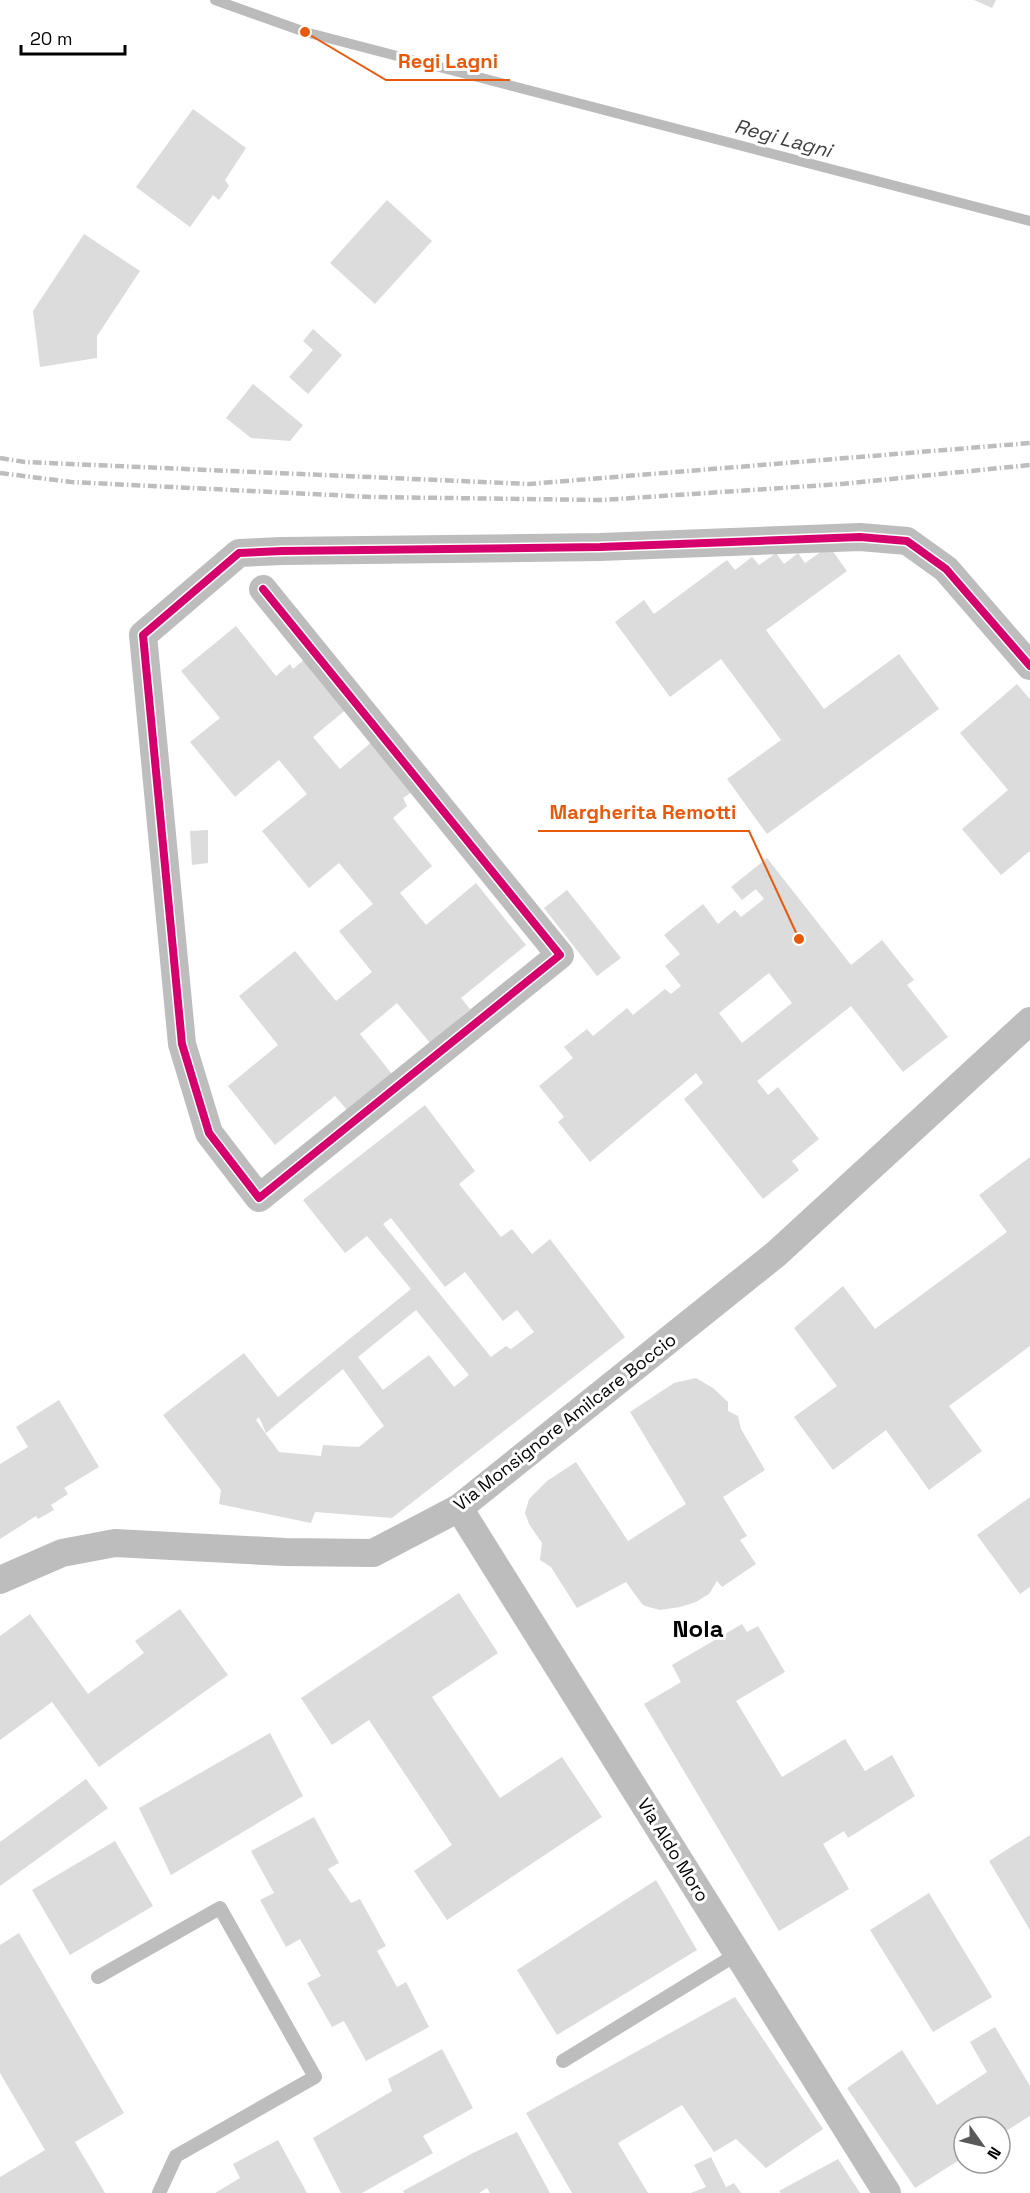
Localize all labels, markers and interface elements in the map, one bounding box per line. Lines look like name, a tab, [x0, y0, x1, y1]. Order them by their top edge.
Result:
scale bar	[21, 18, 124, 56]
text: 20 m	[30, 27, 73, 50]
callout: Regi Lagni	[386, 42, 510, 80]
text: Regi Lagni	[398, 48, 498, 74]
water label: Regi Lagni	[732, 113, 836, 164]
callout: Margherita Remotti	[538, 793, 749, 831]
text: Margherita Remotti	[550, 799, 736, 825]
street label: Via Monsignore Amilcare Boccio	[449, 1328, 680, 1516]
district label: Nola	[672, 1613, 724, 1644]
street label: Via Aldo Moro	[632, 1794, 714, 1906]
north arrow	[952, 2115, 1012, 2175]
text: N	[982, 2143, 1006, 2163]

